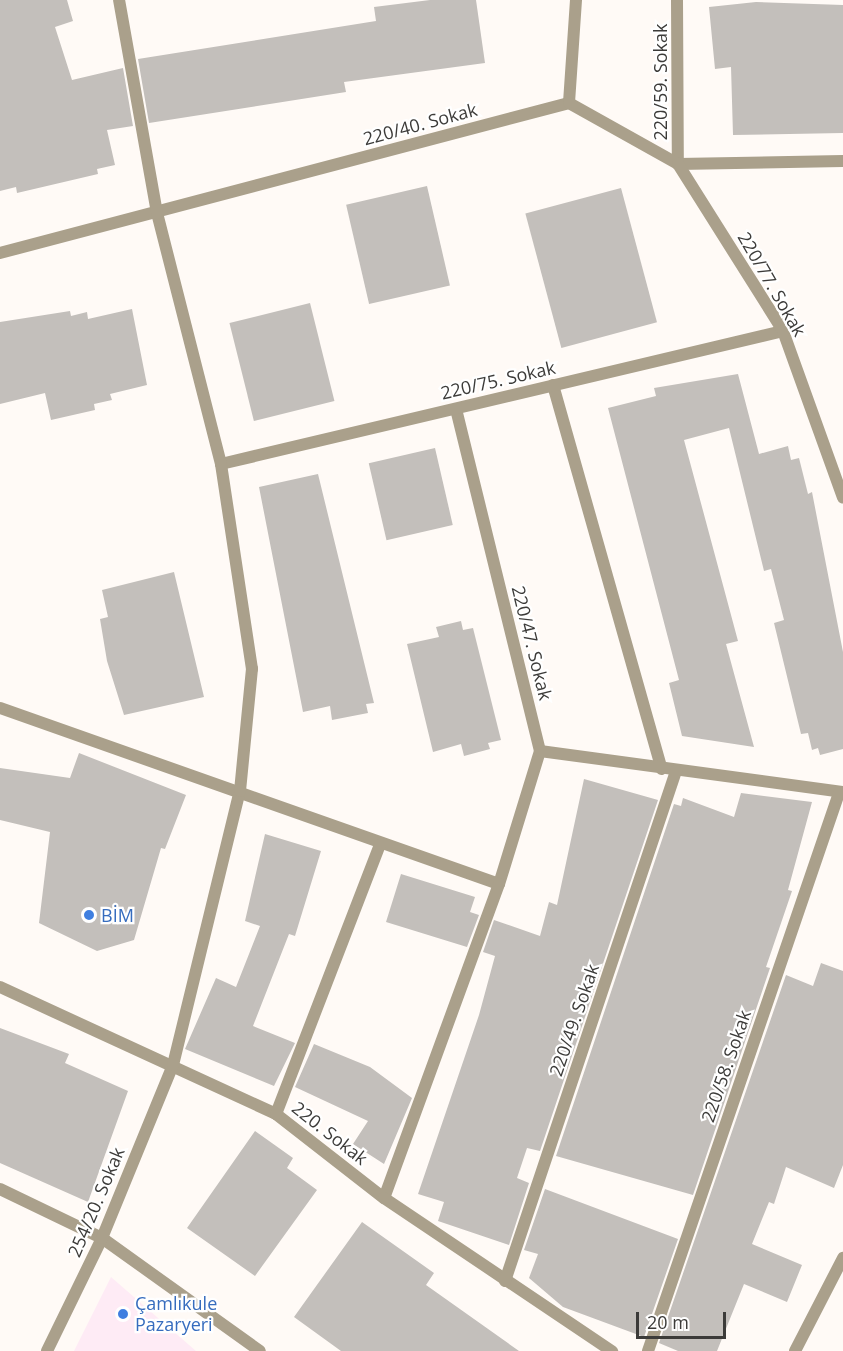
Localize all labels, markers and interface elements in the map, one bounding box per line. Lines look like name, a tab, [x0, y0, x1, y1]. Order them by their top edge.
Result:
street label: 220/59. Sokak	[649, 23, 671, 141]
street label: 220/40. Sokak	[361, 98, 479, 150]
street label: 220/77. Sokak	[733, 228, 811, 340]
street label: 220/75. Sokak	[439, 356, 557, 404]
street label: 220/47. Sokak	[507, 584, 557, 702]
place label: BİM	[101, 904, 134, 926]
marker: BİM	[82, 908, 96, 922]
street label: 220/49. Sokak	[545, 961, 603, 1079]
street label: 220/58. Sokak	[697, 1007, 755, 1125]
street label: 220. Sokak	[288, 1097, 372, 1169]
street label: 254/20. Sokak	[63, 1144, 129, 1260]
place label: Çamlıkule Pazaryeri	[135, 1293, 217, 1336]
scale bar	[639, 1300, 729, 1338]
marker: Çamlıkule Pazaryeri	[116, 1307, 130, 1321]
text: 20 m	[647, 1310, 689, 1334]

